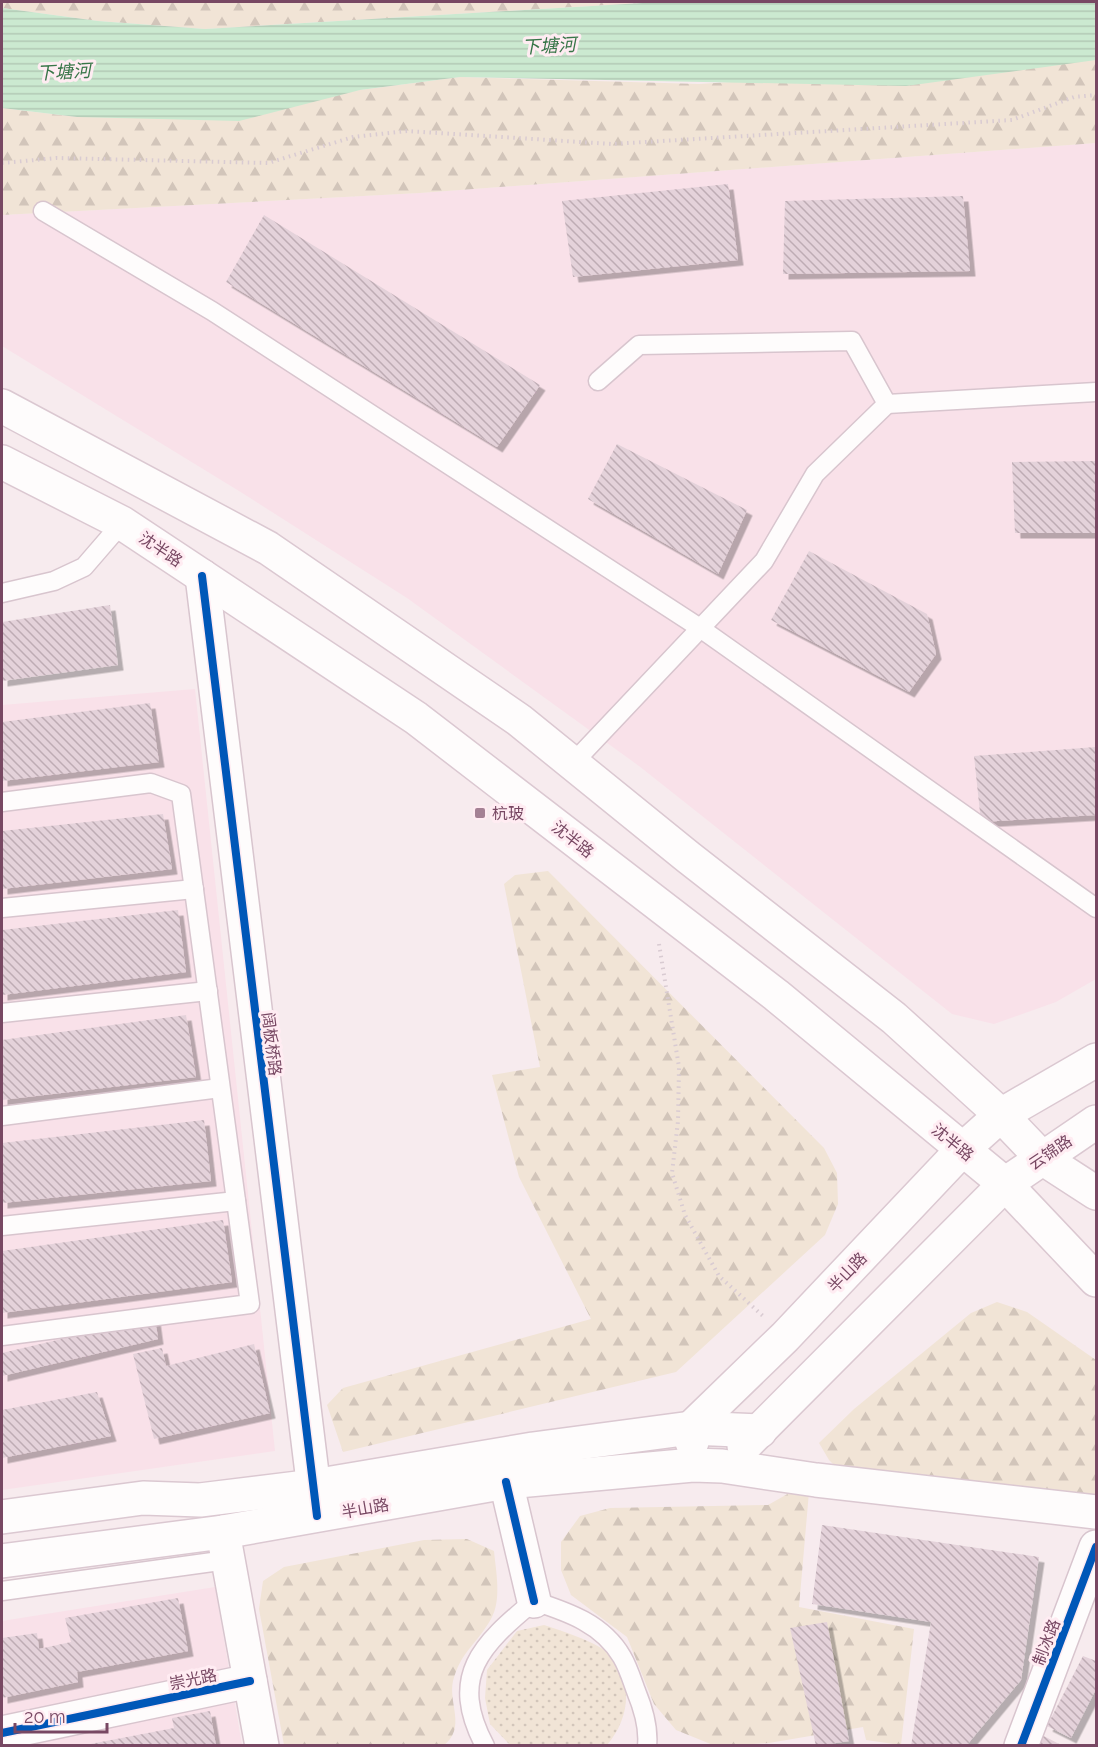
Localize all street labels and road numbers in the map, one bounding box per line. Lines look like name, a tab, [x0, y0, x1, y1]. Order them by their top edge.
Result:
street label: 沈半路	[136, 528, 186, 571]
street label: 沈半路	[548, 817, 597, 862]
street label: 阔板桥路	[258, 1011, 285, 1077]
street label: 沈半路	[928, 1120, 977, 1165]
street label: 云锦路	[1025, 1131, 1075, 1174]
street label: 半山路	[824, 1248, 871, 1296]
street label: 半山路	[340, 1495, 390, 1522]
street label: 制冰路	[1029, 1616, 1064, 1668]
street label: 崇光路	[168, 1665, 219, 1694]

